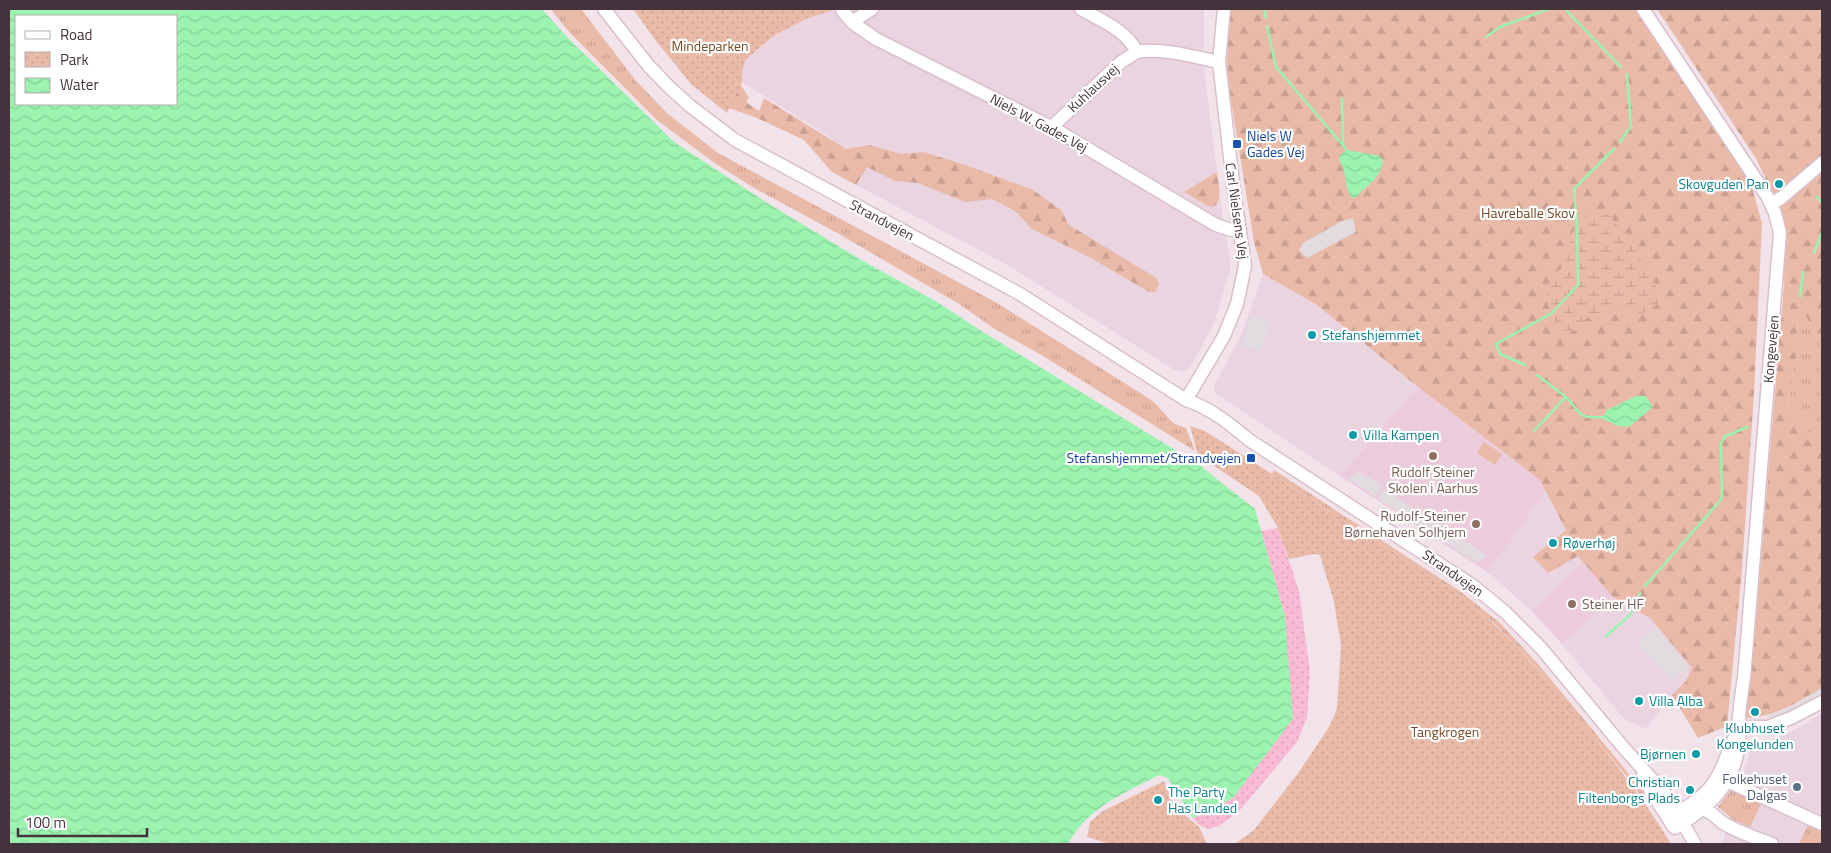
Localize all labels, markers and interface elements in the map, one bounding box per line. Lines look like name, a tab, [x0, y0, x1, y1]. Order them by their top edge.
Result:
legend	[15, 15, 178, 105]
text: Road	[60, 23, 92, 46]
park label: Mindeparken	[671, 35, 749, 56]
text: Park	[60, 48, 89, 71]
street label: Kuhlausvej	[1062, 58, 1123, 117]
text: Water	[60, 73, 99, 96]
street label: Niels W. Gades Vej	[987, 88, 1092, 157]
place label: Niels W Gades Vej	[1247, 125, 1305, 162]
marker: Niels W Gades Vej	[1231, 138, 1243, 150]
street label: Carl Nielsens Vej	[1220, 161, 1255, 260]
place label: Skovguden Pan	[1679, 173, 1769, 194]
marker: Skovguden Pan	[1773, 178, 1785, 190]
street label: Strandvejen	[846, 194, 918, 245]
park label: Havreballe Skov	[1481, 202, 1575, 223]
street label: Kongevejen	[1757, 314, 1784, 384]
place label: Stefanshjemmet	[1322, 324, 1420, 345]
marker: Stefanshjemmet	[1306, 329, 1318, 341]
place label: Villa Kampen	[1363, 424, 1439, 445]
marker: Villa Kampen	[1347, 429, 1359, 441]
place label: Stefanshjemmet/Strandvejen	[1067, 447, 1241, 468]
marker: Rudolf Steiner Skolen i Aarhus	[1427, 450, 1439, 462]
marker: Stefanshjemmet/Strandvejen	[1245, 452, 1257, 464]
place label: Rudolf Steiner Skolen i Aarhus	[1388, 461, 1478, 498]
place label: Rudolf-Steiner Børnehaven Solhjem	[1344, 505, 1466, 542]
marker: Rudolf-Steiner Børnehaven Solhjem	[1470, 518, 1482, 530]
place label: Røverhøj	[1563, 532, 1615, 553]
marker: Røverhøj	[1547, 537, 1559, 549]
street label: Strandvejen	[1418, 544, 1488, 601]
place label: Steiner HF	[1582, 593, 1644, 614]
marker: Steiner HF	[1566, 598, 1578, 610]
place label: Villa Alba	[1649, 690, 1703, 711]
marker: Villa Alba	[1633, 695, 1645, 707]
marker: Klubhuset Kongelunden	[1749, 706, 1761, 718]
place label: Klubhuset Kongelunden	[1716, 717, 1794, 754]
park label: Tangkrogen	[1411, 721, 1479, 742]
place label: Bjørnen	[1640, 743, 1686, 764]
marker: Bjørnen	[1690, 748, 1702, 760]
place label: Folkehuset Dalgas	[1722, 768, 1787, 805]
place label: Christian Filtenborgs Plads	[1578, 771, 1680, 808]
place label: The Party Has Landed	[1168, 781, 1237, 818]
marker: Folkehuset Dalgas	[1791, 781, 1803, 793]
marker: Christian Filtenborgs Plads	[1684, 784, 1696, 796]
marker: The Party Has Landed	[1152, 794, 1164, 806]
scale bar	[18, 806, 146, 838]
text: 100 m	[25, 811, 66, 834]

